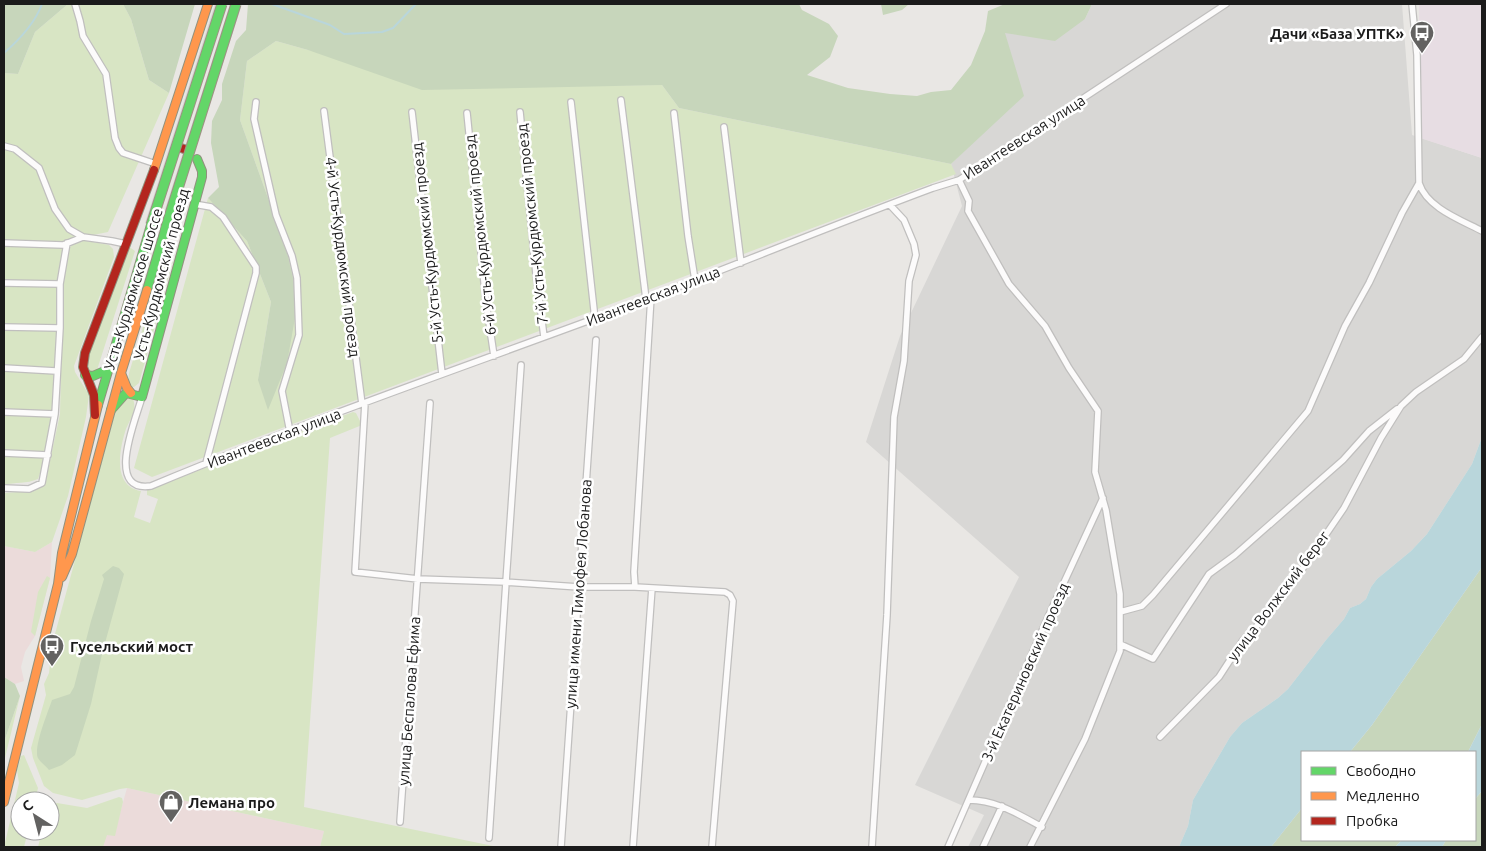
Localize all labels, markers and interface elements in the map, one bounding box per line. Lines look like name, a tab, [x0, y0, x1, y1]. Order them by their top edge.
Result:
bus stop icon: Дачи «База УПТК»	[1409, 20, 1435, 54]
place label: Дачи «База УПТК»	[1270, 25, 1405, 42]
street label: Ивантеевская улица	[960, 91, 1088, 183]
street label: 7-й Усть-Курдюмский проезд	[513, 123, 551, 325]
street label: 6-й Усть-Курдюмский проезд	[461, 134, 499, 336]
street label: 5-й Усть-Курдюмский проезд	[408, 142, 446, 344]
street label: 4-й Усть-Курдюмский проезд	[322, 156, 364, 358]
street label: Усть-Курдюмский проезд	[130, 186, 192, 361]
street label: Усть-Курдюмское шоссе	[100, 206, 166, 372]
street label: Ивантеевская улица	[584, 263, 722, 329]
street label: Ивантеевская улица	[205, 405, 343, 471]
street label: улица имени Тимофея Лобанова	[561, 479, 595, 709]
street label: улица Волжский берег	[1224, 528, 1332, 664]
street label: 3-й Екатериновский проезд	[978, 580, 1072, 764]
street label: улица Беспалова Ефима	[395, 616, 423, 786]
bus stop icon: Гусельский мост	[39, 633, 65, 667]
place label: Гусельский мост	[70, 638, 193, 655]
legend	[1301, 751, 1476, 841]
text: Свободно	[1346, 762, 1416, 779]
text: Медленно	[1346, 787, 1420, 804]
shop icon: Лемана про	[158, 789, 184, 823]
north arrow	[10, 791, 60, 841]
place label: Лемана про	[188, 794, 275, 811]
text: С	[19, 796, 36, 815]
text: Пробка	[1346, 812, 1398, 829]

